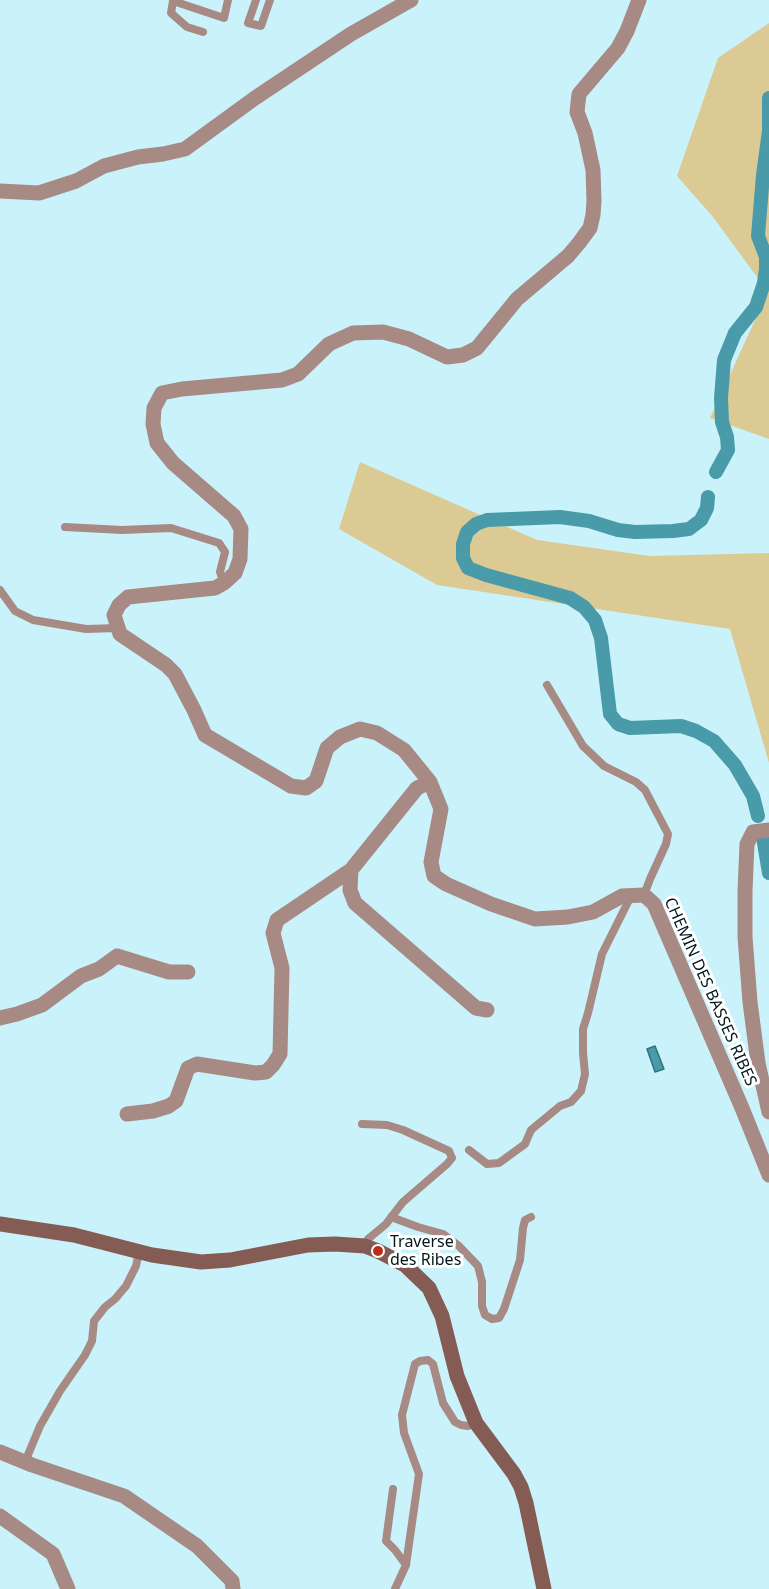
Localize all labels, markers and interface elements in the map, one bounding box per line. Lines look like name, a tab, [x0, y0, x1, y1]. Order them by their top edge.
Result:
street label: CHEMIN DES BASSES RIBES	[660, 895, 760, 1089]
place label: Traverse des Ribes	[390, 1232, 461, 1270]
marker: Traverse des Ribes	[371, 1244, 385, 1258]

